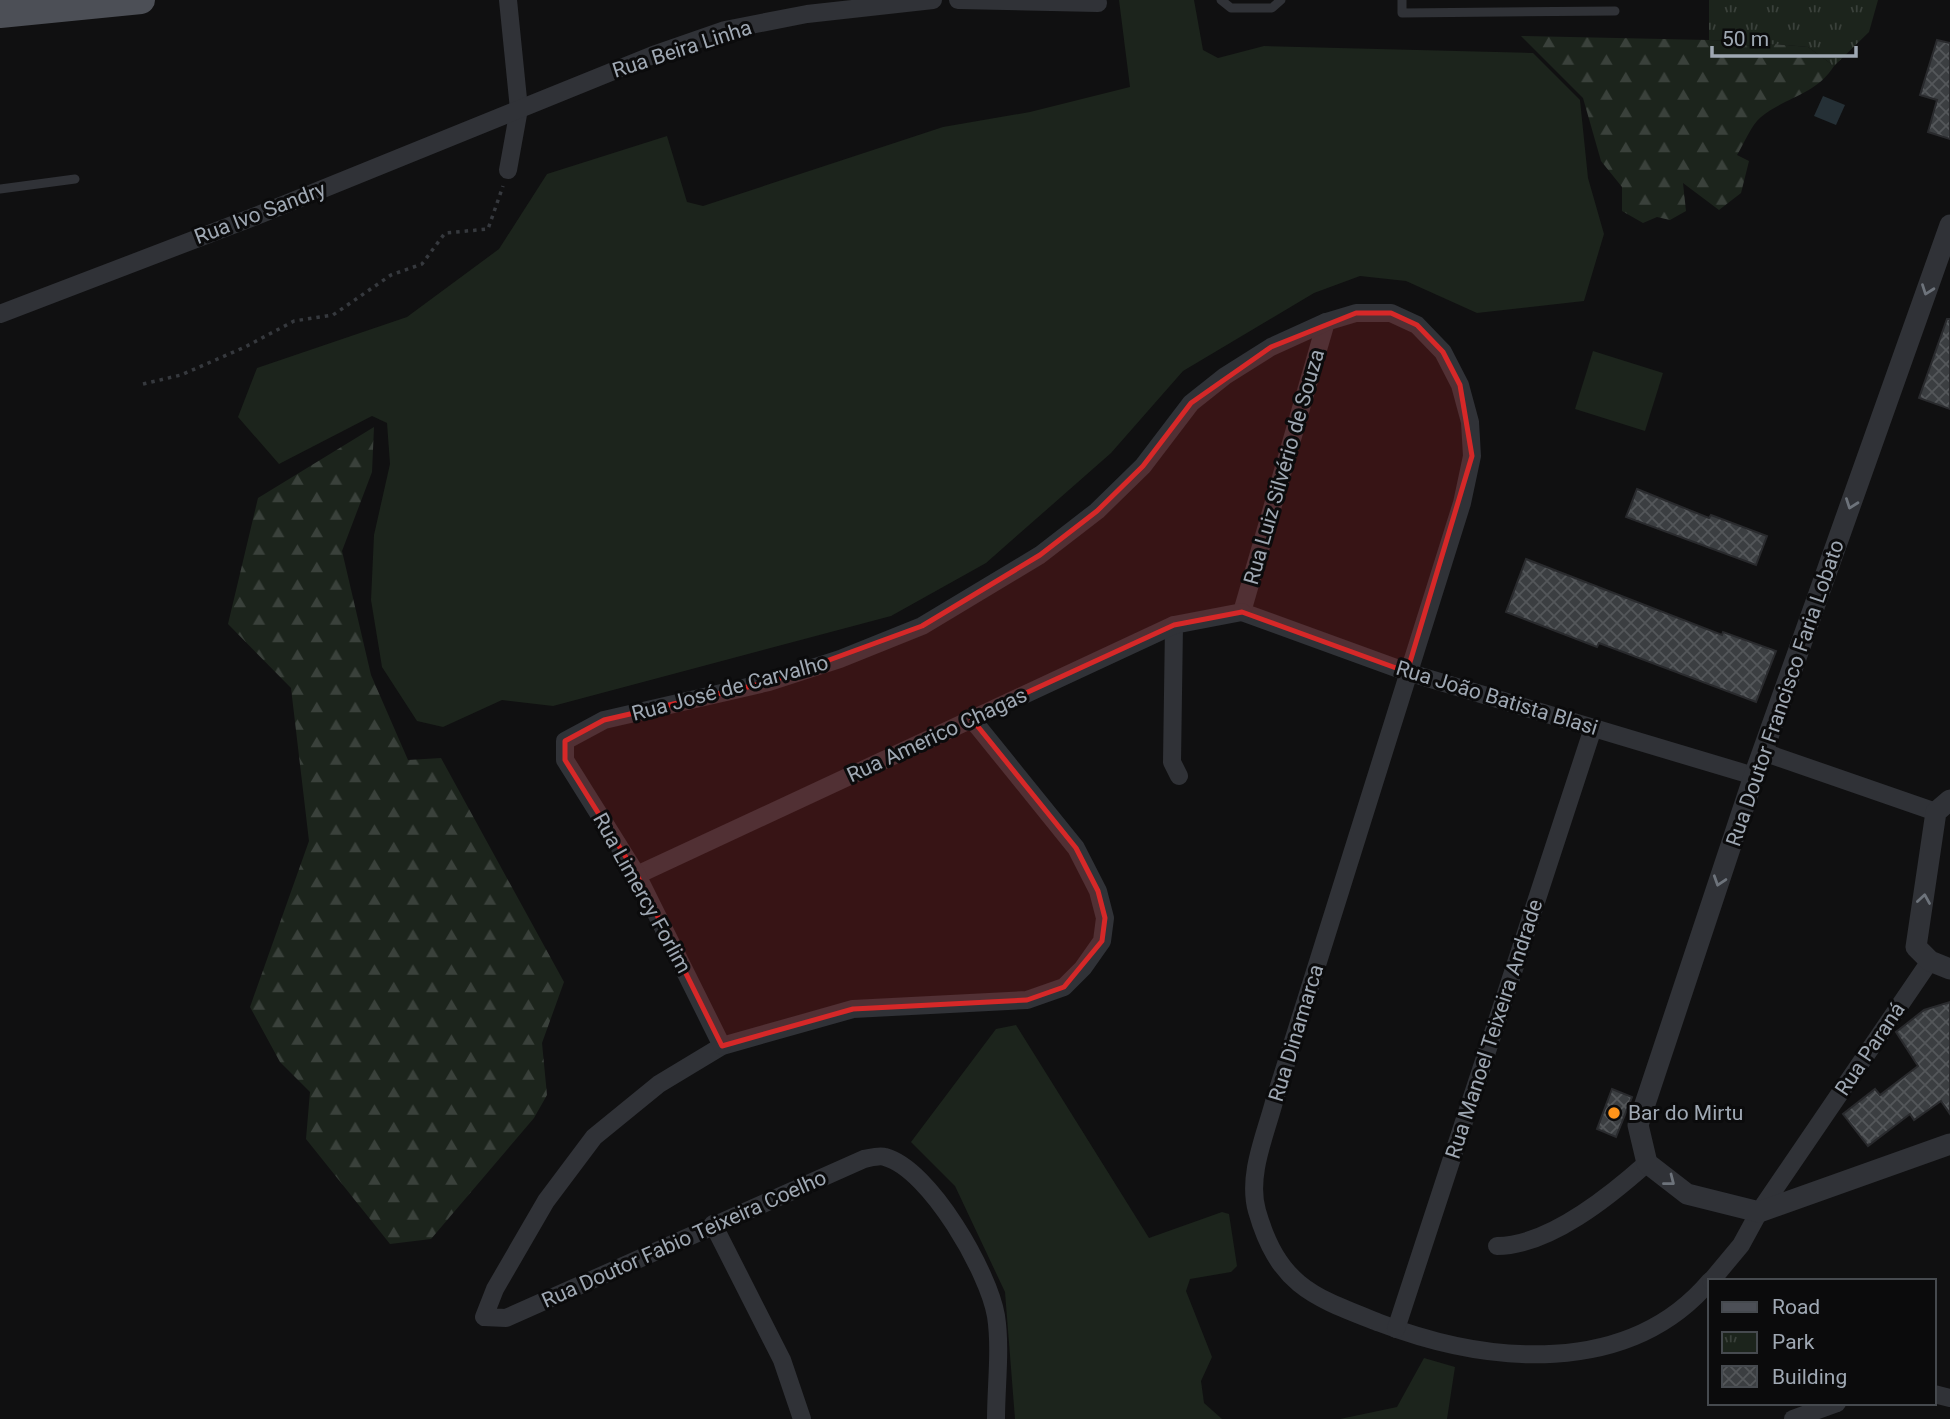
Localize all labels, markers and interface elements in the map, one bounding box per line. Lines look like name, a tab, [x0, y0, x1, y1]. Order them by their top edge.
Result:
scale bar	[1712, 14, 1856, 58]
street label: Rua Beira Linha	[609, 15, 755, 83]
text: 50 m	[1722, 27, 1769, 51]
street label: Rua Ivo Sandry	[191, 177, 329, 249]
one-way arrow	[1921, 283, 1935, 295]
street label: Rua Luiz Silvério de Souza	[1239, 347, 1329, 587]
one-way arrow	[1845, 497, 1859, 510]
street label: Rua Doutor Francisco Faria Lobato	[1721, 537, 1849, 849]
street label: Rua José de Carvalho	[629, 650, 831, 726]
street label: Rua João Batista Blasi	[1393, 656, 1601, 740]
street label: Rua Americo Chagas	[843, 683, 1031, 787]
street label: Rua Limercy Forlim	[588, 809, 696, 977]
one-way arrow	[1713, 874, 1728, 886]
one-way arrow	[1916, 893, 1931, 905]
street label: Rua Manoel Teixeira Andrade	[1441, 896, 1547, 1162]
street label: Rua Dinamarca	[1264, 961, 1328, 1105]
street label: Rua Paraná	[1830, 998, 1910, 1100]
place label: Bar do Mirtu	[1628, 1101, 1743, 1125]
marker: Bar do Mirtu	[1606, 1105, 1622, 1121]
street label: Rua Doutor Fabio Teixeira Coelho	[538, 1165, 830, 1313]
one-way arrow	[1662, 1172, 1674, 1185]
legend	[1708, 1279, 1936, 1405]
text: Road	[1772, 1295, 1820, 1319]
text: Park	[1772, 1330, 1815, 1354]
text: Building	[1772, 1365, 1847, 1389]

